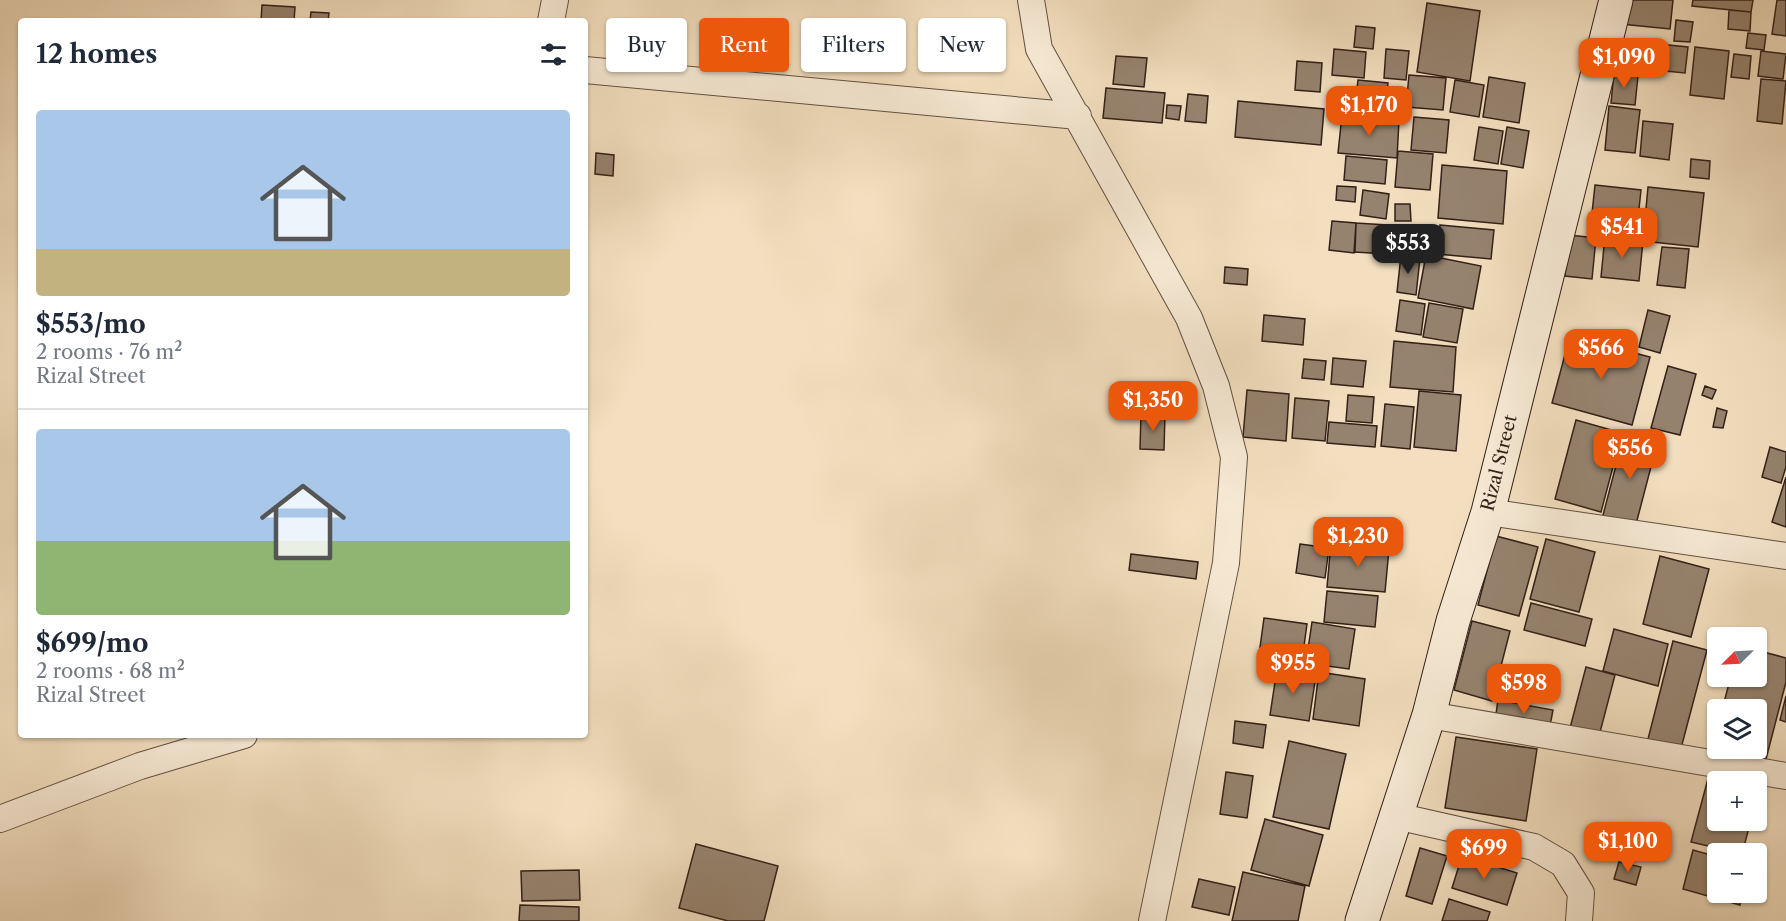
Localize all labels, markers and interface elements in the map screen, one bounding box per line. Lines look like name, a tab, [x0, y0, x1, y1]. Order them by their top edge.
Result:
chip: Buy	[606, 18, 687, 72]
chip: Rent	[699, 18, 789, 72]
chip: Filters	[801, 18, 906, 72]
chip: New	[918, 18, 1006, 72]
text: 12 homes	[36, 38, 157, 70]
icon: filters	[537, 38, 570, 71]
pin: $1,090	[1575, 38, 1673, 89]
text: $1,090	[1593, 45, 1655, 69]
pin: $1,170	[1320, 86, 1418, 137]
text: $1,170	[1340, 93, 1398, 117]
icon: home	[249, 149, 357, 257]
pin: $541	[1586, 208, 1658, 259]
text: $541	[1600, 215, 1644, 239]
pin: $553	[1372, 224, 1444, 275]
text: $553	[1386, 231, 1430, 255]
text: $553/mo	[36, 308, 146, 340]
pin: $566	[1565, 329, 1637, 380]
text: $566	[1578, 336, 1624, 360]
text: 2 rooms · 76 m²	[36, 340, 182, 364]
text: Rizal Street	[36, 364, 146, 388]
pin: $1,350	[1104, 381, 1202, 432]
text: $1,350	[1123, 388, 1183, 412]
street label: Rizal Street	[1476, 412, 1522, 513]
pin: $556	[1594, 429, 1666, 480]
text: $556	[1607, 436, 1653, 460]
icon: home	[249, 468, 357, 576]
pin: $1,230	[1309, 517, 1407, 568]
text: $1,230	[1327, 524, 1389, 548]
text: $699/mo	[36, 627, 149, 659]
north arrow	[1707, 627, 1767, 687]
map controls	[1707, 627, 1767, 903]
pin: $955	[1257, 644, 1329, 695]
text: $955	[1270, 651, 1316, 675]
text: 2 rooms · 68 m²	[36, 659, 185, 683]
pin: $598	[1488, 664, 1560, 715]
text: $598	[1501, 671, 1547, 695]
text: Rizal Street	[36, 683, 146, 707]
button: layers	[1707, 699, 1767, 759]
button: +	[1707, 771, 1767, 831]
pin: $1,100	[1579, 822, 1677, 873]
pin: $699	[1448, 829, 1520, 880]
text: $1,100	[1598, 829, 1658, 853]
text: $699	[1461, 836, 1508, 860]
button: −	[1707, 843, 1767, 903]

